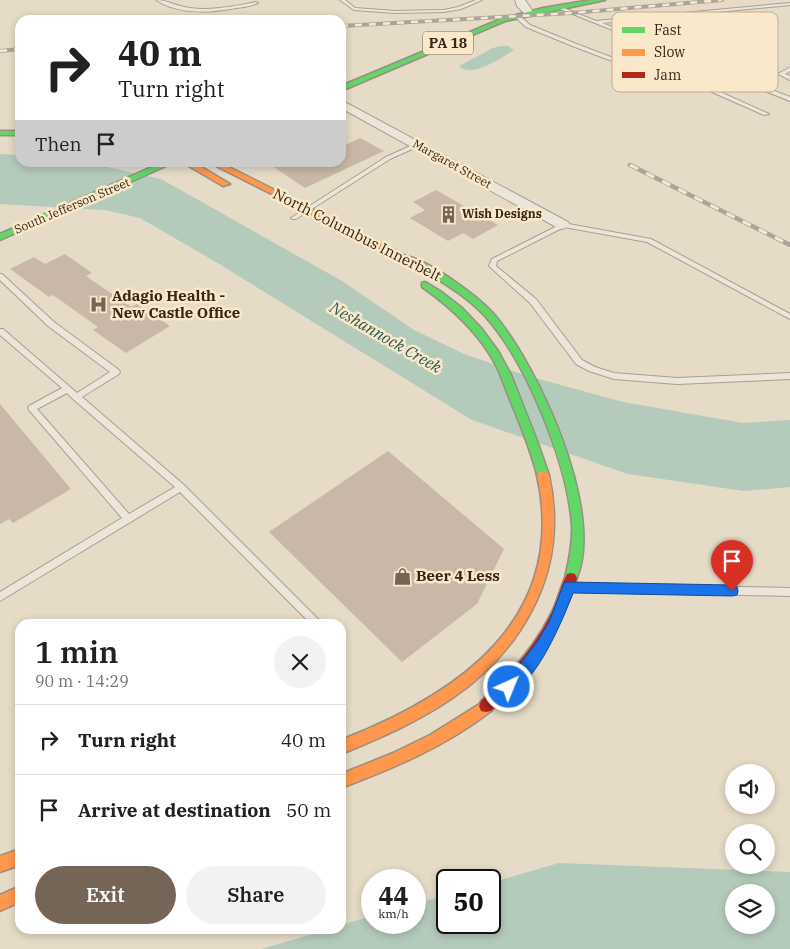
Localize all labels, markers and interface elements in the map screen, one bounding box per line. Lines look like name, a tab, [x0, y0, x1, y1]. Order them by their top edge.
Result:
legend	[612, 12, 778, 92]
text: Fast	[654, 21, 682, 39]
text: 40 m	[118, 30, 202, 76]
road number: PA 18	[423, 32, 473, 54]
icon: right	[35, 35, 100, 100]
text: Slow	[654, 43, 685, 61]
text: Jam	[654, 66, 681, 84]
text: Turn right	[118, 74, 225, 103]
icon: arrive	[92, 130, 120, 158]
text: Then	[35, 132, 82, 156]
street label: Margaret Street	[410, 136, 494, 191]
street label: South Jefferson Street	[12, 174, 132, 237]
street label: North Columbus Innerbelt	[270, 184, 444, 285]
building icon: Wish Designs	[438, 204, 458, 224]
place label: Wish Designs	[462, 206, 542, 221]
place label: Adagio Health - New Castle Office	[112, 286, 240, 322]
hospital icon: Adagio Health - New Castle Office	[88, 295, 108, 315]
water label: Neshannock Creek	[326, 296, 446, 377]
pin	[711, 540, 753, 591]
icon: arrive	[718, 547, 746, 575]
shop icon: Beer 4 Less	[392, 566, 412, 586]
place label: Beer 4 Less	[416, 566, 500, 585]
text: 1 min	[35, 632, 118, 671]
button: close	[274, 636, 326, 688]
position arrow	[482, 660, 534, 712]
text: 90 m · 14:29	[35, 671, 129, 691]
icon: right	[35, 726, 63, 754]
text: Turn right	[78, 728, 176, 752]
text: 40 m	[281, 728, 326, 752]
map controls	[725, 764, 775, 934]
button: sound	[725, 764, 775, 814]
icon: arrive	[35, 796, 63, 824]
text: Arrive at destination	[78, 798, 271, 822]
text: 50 m	[286, 798, 331, 822]
button: search	[725, 824, 775, 874]
button: Exit	[35, 866, 176, 924]
button: Share	[186, 866, 326, 924]
speed limit sign: 50	[436, 869, 501, 934]
text: 44	[378, 879, 409, 912]
button: layers	[725, 884, 775, 934]
text: km/h	[378, 906, 409, 921]

